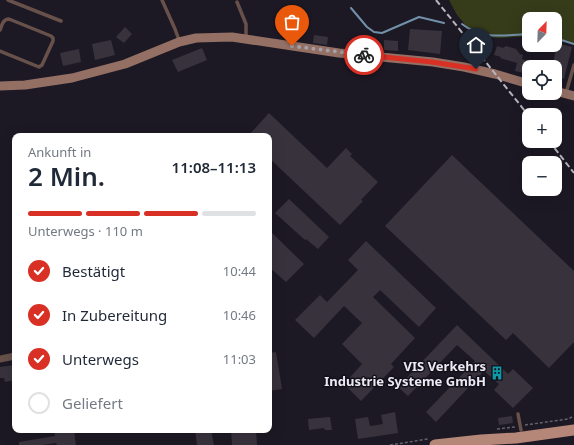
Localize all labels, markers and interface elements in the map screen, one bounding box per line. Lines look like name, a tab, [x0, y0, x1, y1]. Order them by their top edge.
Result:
pin	[275, 5, 309, 46]
icon: bag	[281, 11, 303, 33]
north arrow	[522, 12, 562, 52]
map controls	[522, 12, 562, 196]
pin	[459, 28, 493, 69]
icon: home	[465, 34, 487, 56]
courier	[344, 35, 384, 75]
icon: bike	[353, 44, 375, 66]
button: locate	[522, 60, 562, 100]
button: +	[522, 108, 562, 148]
text: Ankunft in	[28, 143, 91, 161]
button: −	[522, 156, 562, 196]
text: 11:08–11:13	[172, 157, 256, 177]
text: 2 Min.	[28, 158, 105, 194]
text: Unterwegs · 110 m	[28, 222, 143, 240]
icon: check	[28, 260, 50, 282]
text: Bestätigt	[62, 261, 125, 281]
text: 10:44	[223, 262, 256, 280]
icon: check	[28, 304, 50, 326]
text: In Zubereitung	[62, 305, 167, 325]
text: 10:46	[223, 306, 256, 324]
icon: check	[28, 348, 50, 370]
text: Unterwegs	[62, 349, 139, 369]
text: 11:03	[223, 350, 256, 368]
place label: VIS Verkehrs Industrie Systeme GmbH	[324, 357, 486, 390]
building icon: VIS Verkehrs Industrie Systeme GmbH	[489, 365, 505, 381]
text: Geliefert	[62, 393, 123, 413]

